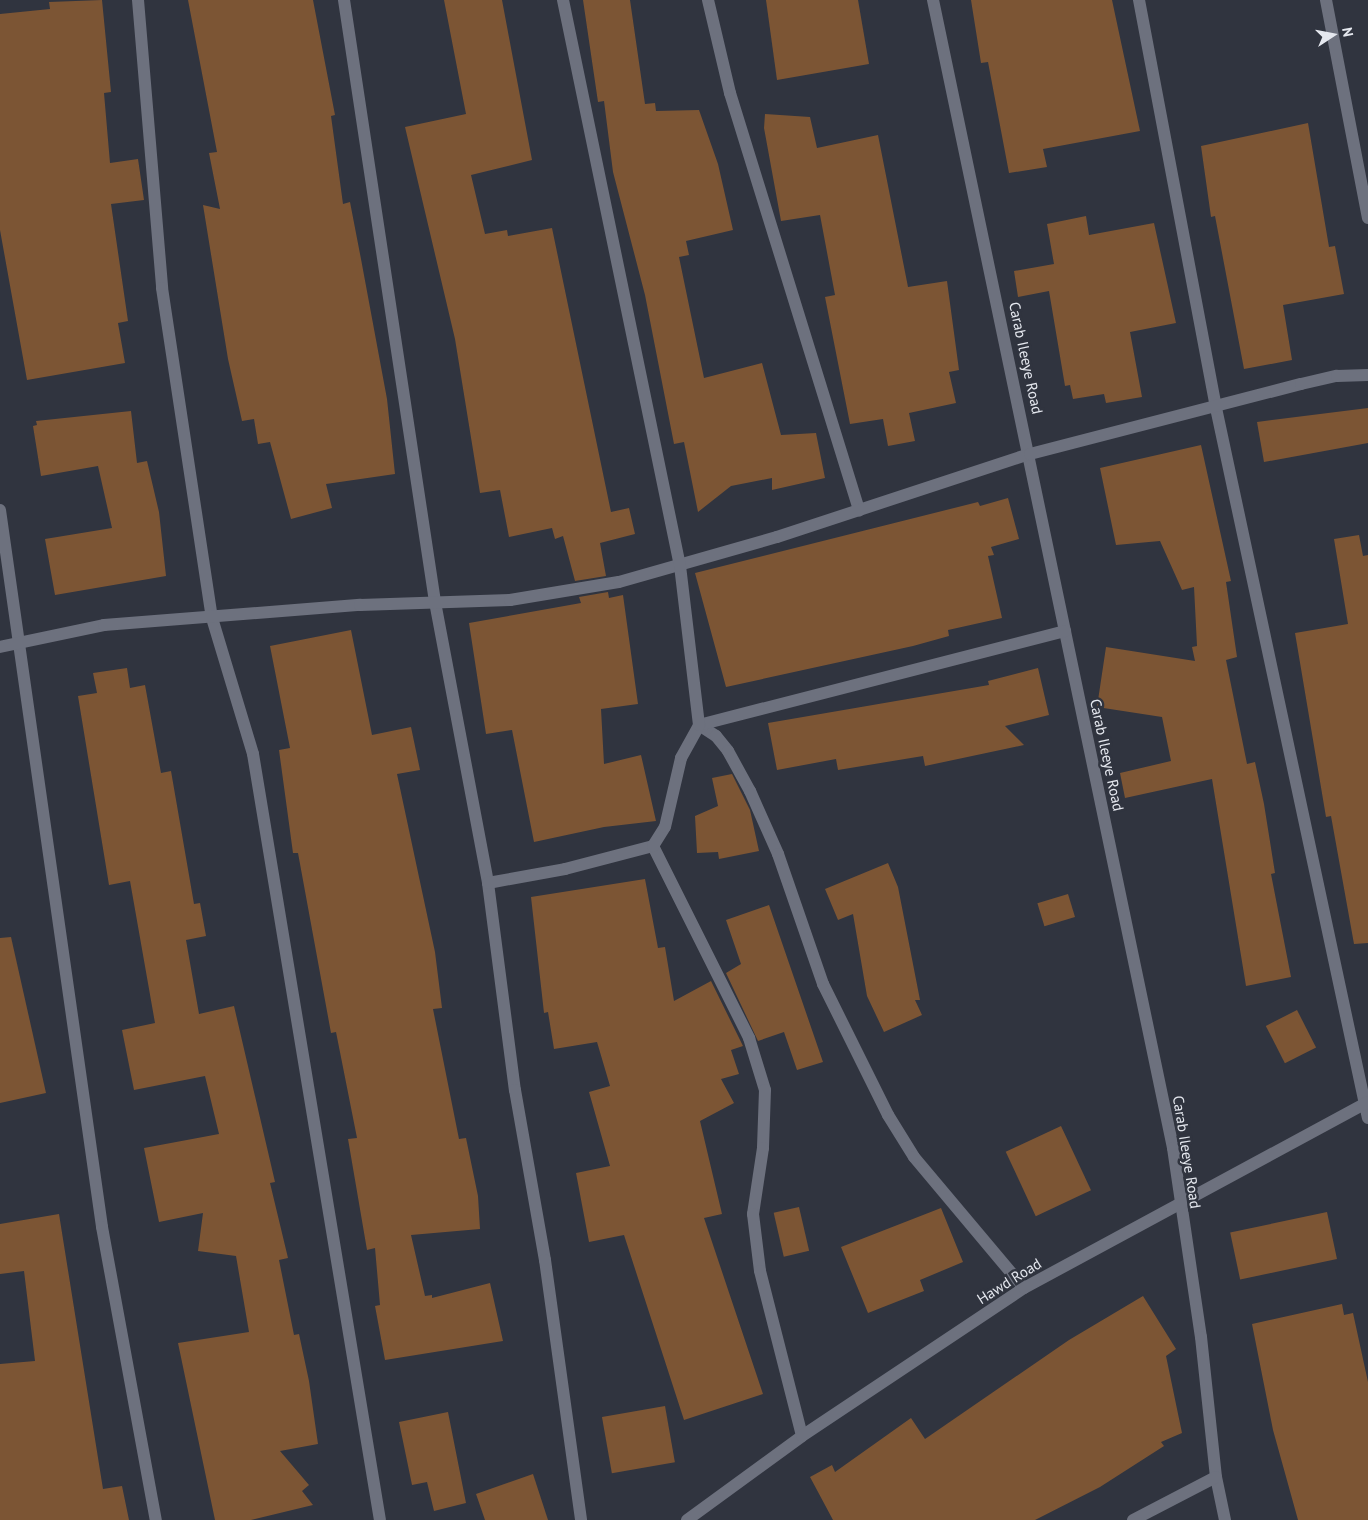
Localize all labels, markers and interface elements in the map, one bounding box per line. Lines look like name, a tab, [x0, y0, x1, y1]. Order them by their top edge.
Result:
north arrow	[1308, 10, 1358, 60]
text: N	[1338, 26, 1357, 38]
street label: Carab Ileeye Road	[1005, 300, 1047, 416]
street label: Carab Ileeye Road	[1086, 697, 1128, 813]
street label: Carab Ileeye Road	[1169, 1094, 1205, 1210]
street label: Hawd Road	[974, 1254, 1044, 1308]

